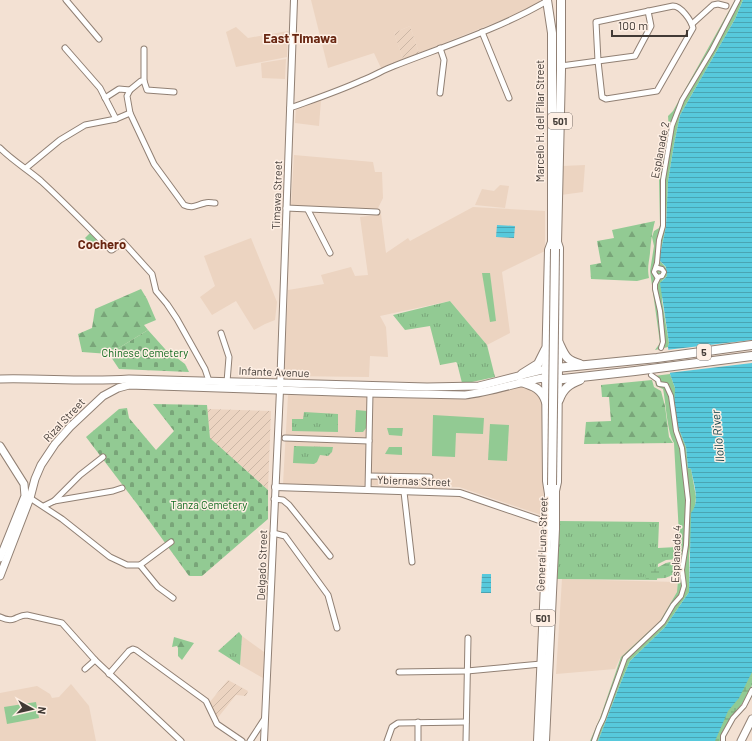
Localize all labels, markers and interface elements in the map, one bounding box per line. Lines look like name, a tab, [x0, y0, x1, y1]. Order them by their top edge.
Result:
scale bar	[612, 12, 687, 38]
text: 100 m	[618, 18, 648, 32]
district label: East Timawa	[263, 30, 337, 46]
street label: Marcelo H. del Pilar Street	[533, 60, 546, 182]
road number: 501	[548, 113, 572, 129]
street label: Esplanade 2	[648, 120, 671, 179]
street label: Timawa Street	[269, 160, 284, 230]
district label: Cochero	[78, 236, 126, 252]
road number: 5	[697, 344, 711, 360]
park label: Chinese Cemetery	[102, 346, 188, 359]
street label: Infante Avenue	[238, 364, 310, 379]
street label: Rizal Street	[40, 395, 87, 444]
water label: Iloilo River	[708, 409, 726, 463]
street label: Ybiernas Street	[377, 473, 451, 488]
street label: General Luna Street	[533, 496, 550, 591]
park label: Tanza Cemetery	[171, 498, 247, 511]
street label: Esplanade 4	[668, 525, 683, 583]
street label: Delgado Street	[254, 529, 269, 601]
road number: 501	[531, 610, 555, 626]
north arrow	[12, 689, 52, 729]
text: N	[35, 706, 49, 715]

